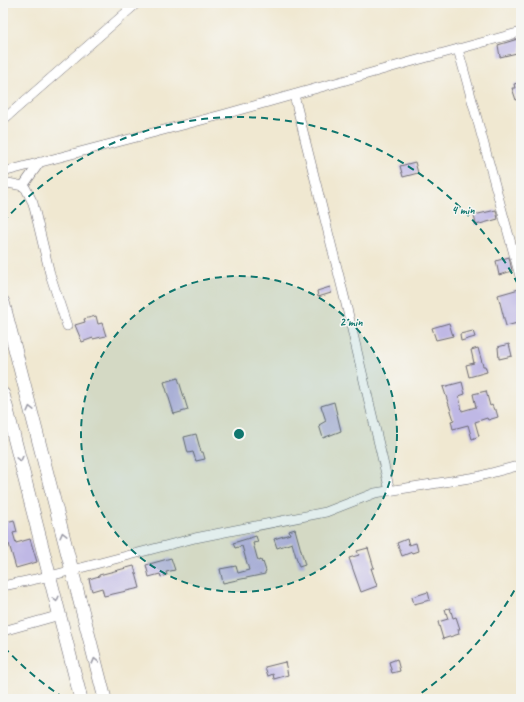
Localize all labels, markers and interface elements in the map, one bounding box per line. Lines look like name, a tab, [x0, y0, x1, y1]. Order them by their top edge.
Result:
text: 4 min	[452, 202, 475, 218]
text: 2 min	[340, 314, 363, 330]
one-way arrow	[27, 406, 35, 413]
centre of rings	[232, 427, 246, 441]
one-way arrow	[15, 456, 23, 463]
one-way arrow	[59, 532, 67, 539]
one-way arrow	[51, 596, 59, 602]
one-way arrow	[91, 658, 100, 665]

